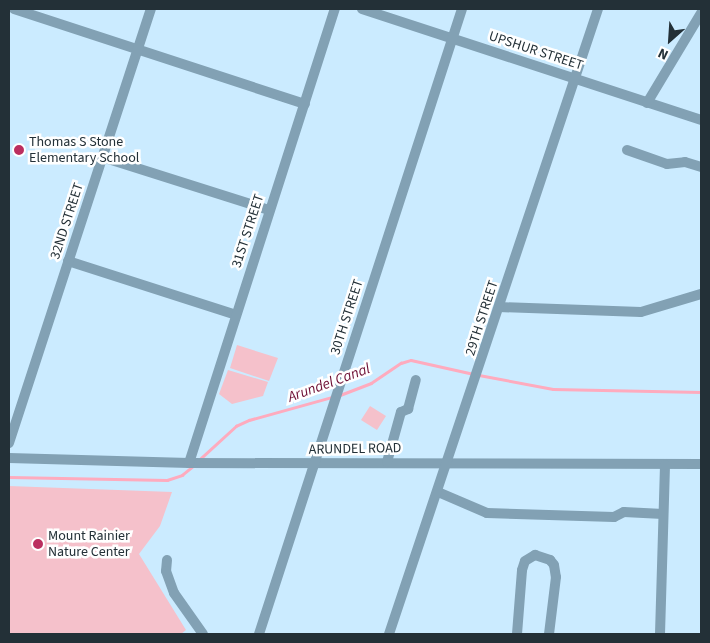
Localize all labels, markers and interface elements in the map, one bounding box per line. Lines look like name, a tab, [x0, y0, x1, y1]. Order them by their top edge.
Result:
north arrow	[645, 15, 695, 65]
street label: UPSHUR STREET	[487, 28, 585, 74]
text: N	[655, 42, 672, 65]
place label: Thomas S Stone Elementary School	[29, 134, 139, 166]
marker: Thomas S Stone Elementary School	[13, 144, 25, 156]
street label: 32ND STREET	[47, 181, 87, 261]
street label: 31ST STREET	[228, 192, 268, 270]
street label: 30TH STREET	[327, 277, 367, 357]
street label: 29TH STREET	[462, 278, 502, 358]
water label: Arundel Canal	[285, 360, 373, 406]
street label: ARUNDEL ROAD	[309, 440, 401, 458]
place label: Mount Rainier Nature Center	[48, 528, 130, 560]
marker: Mount Rainier Nature Center	[32, 538, 44, 550]

